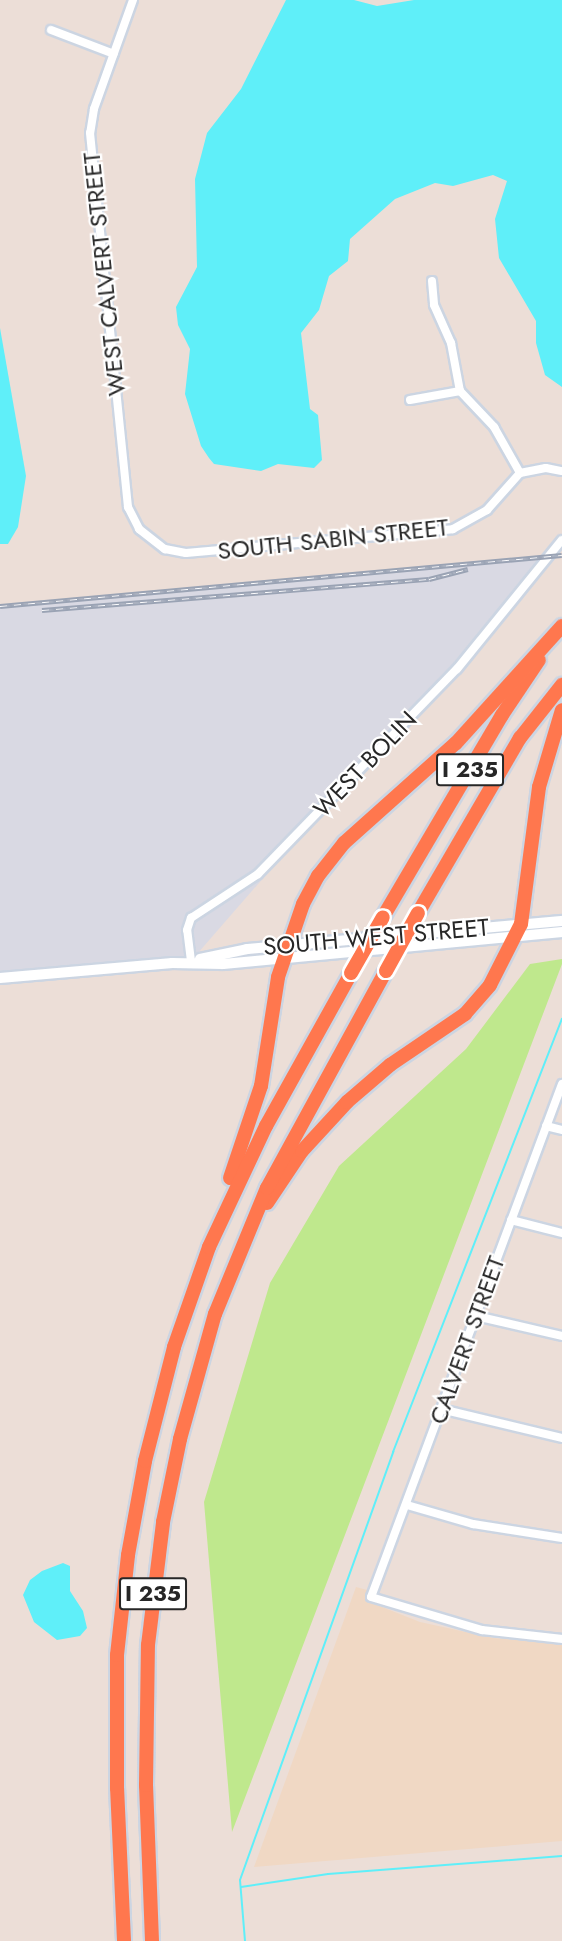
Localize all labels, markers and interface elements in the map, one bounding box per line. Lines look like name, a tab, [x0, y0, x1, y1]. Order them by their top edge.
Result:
street label: WEST CALVERT STREET	[77, 151, 131, 397]
street label: SOUTH SABIN STREET	[216, 513, 450, 565]
street label: WEST BOLIN	[307, 705, 423, 823]
road number: I 235	[436, 751, 504, 789]
street label: SOUTH WEST STREET	[262, 913, 490, 961]
street label: CALVERT STREET	[423, 1252, 511, 1428]
road number: I 235	[118, 1575, 188, 1613]

